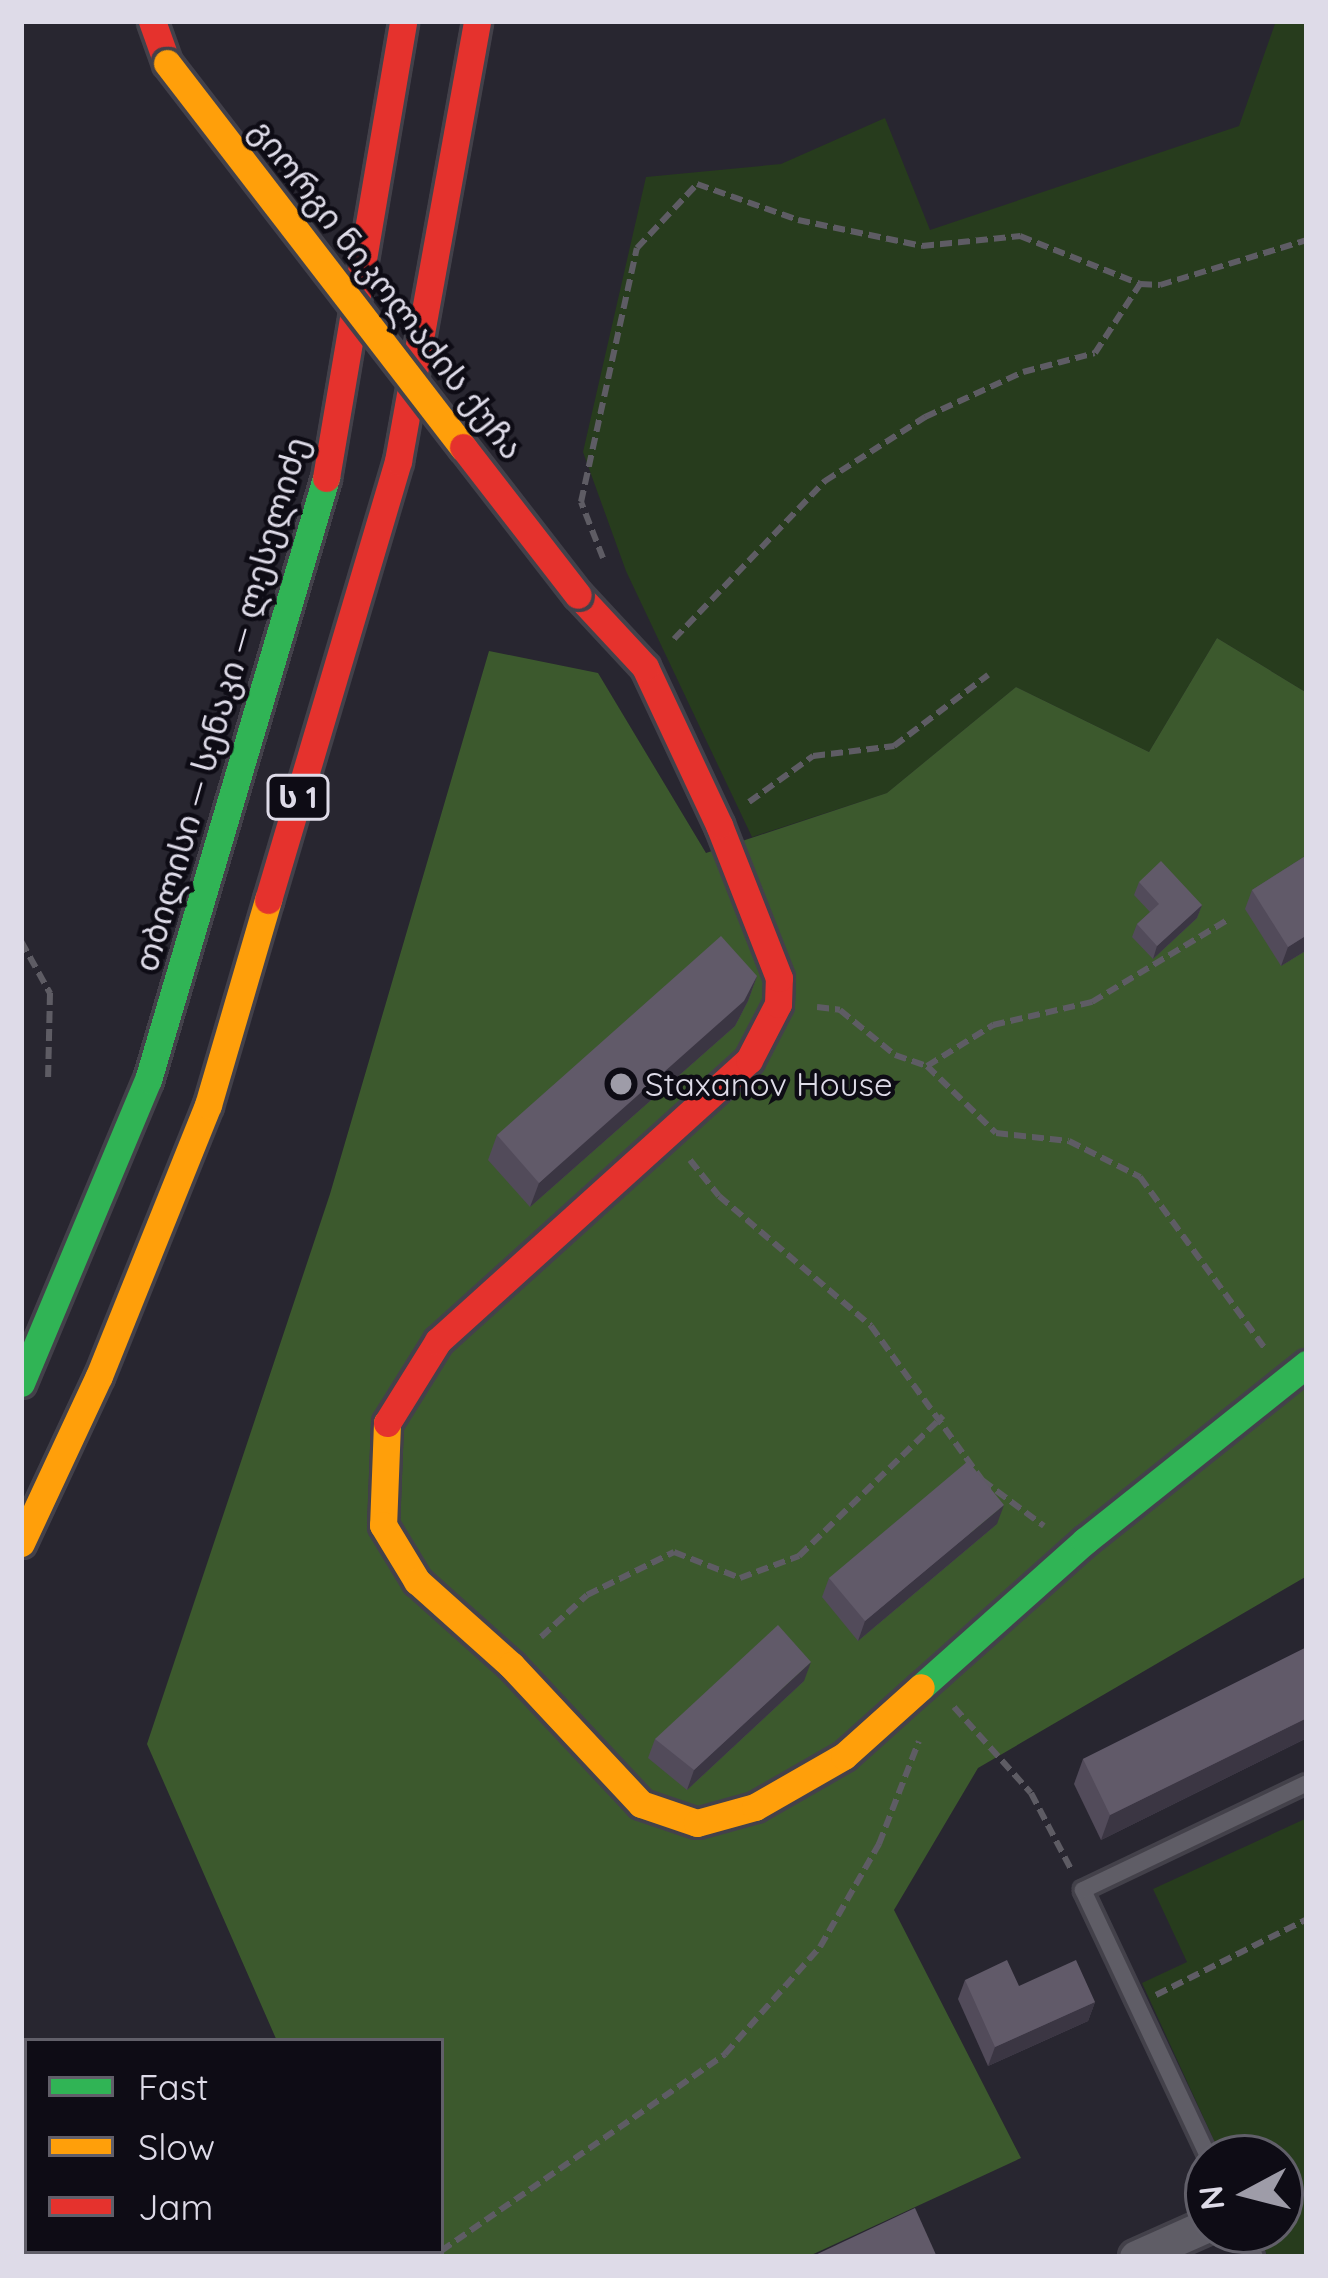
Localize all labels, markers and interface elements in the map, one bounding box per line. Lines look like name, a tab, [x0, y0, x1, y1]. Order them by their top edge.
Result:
street label: გიორგი ნიკოლაძის ქუჩა	[242, 111, 532, 467]
street label: თბილისი — სენაკი — ლესელიძე	[126, 432, 316, 976]
road number: ს 1	[265, 773, 331, 821]
place label: Staxanov House	[645, 1064, 893, 1104]
marker: Staxanov House	[608, 1071, 634, 1097]
legend	[24, 2038, 444, 2254]
text: Fast	[138, 2064, 209, 2109]
text: Slow	[138, 2124, 215, 2169]
north arrow	[1184, 2134, 1304, 2254]
text: Jam	[138, 2184, 213, 2229]
text: N	[1189, 2184, 1233, 2213]

